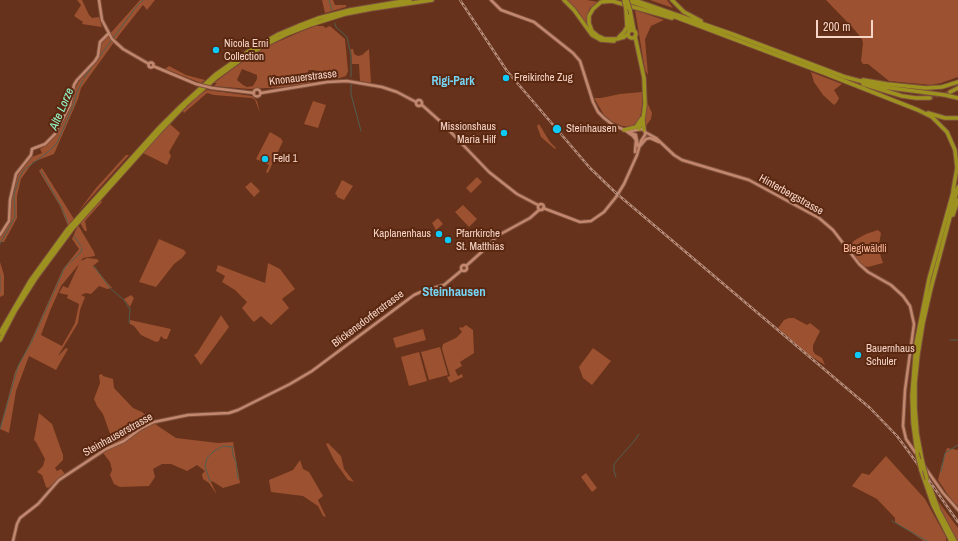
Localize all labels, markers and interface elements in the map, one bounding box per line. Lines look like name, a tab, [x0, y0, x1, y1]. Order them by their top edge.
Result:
scale bar	[818, 12, 875, 38]
text: 200 m	[823, 19, 850, 35]
place label: Nicola Erni Collection	[224, 37, 269, 63]
marker: Nicola Erni Collection	[211, 45, 221, 55]
street label: Knonauerstrasse	[268, 67, 338, 89]
place label: Freikirche Zug	[514, 71, 573, 85]
marker: Freikirche Zug	[501, 73, 511, 83]
district label: Rigi-Park	[431, 75, 475, 89]
water label: Alte Lorze	[47, 86, 77, 132]
place label: Missionshaus Maria Hilf	[440, 120, 496, 146]
place label: Steinhausen	[566, 122, 617, 136]
marker: Steinhausen	[551, 123, 563, 135]
marker: Missionshaus Maria Hilf	[499, 128, 509, 138]
place label: Feld 1	[273, 152, 298, 166]
marker: Feld 1	[260, 154, 270, 164]
street label: Hinterbergstrasse	[756, 172, 826, 218]
place label: Kaplanenhaus	[373, 227, 431, 241]
place label: Pfarrkirche St. Matthias	[456, 227, 504, 253]
marker: Kaplanenhaus	[434, 229, 444, 239]
marker: Pfarrkirche St. Matthias	[443, 235, 453, 245]
park label: Blegiwäldli	[843, 242, 887, 256]
district label: Steinhausen	[422, 285, 486, 301]
street label: Blickensdorferstrasse	[329, 288, 407, 350]
place label: Bauernhaus Schuler	[866, 342, 915, 368]
marker: Bauernhaus Schuler	[853, 350, 863, 360]
street label: Steinhauserstrasse	[81, 410, 155, 460]

